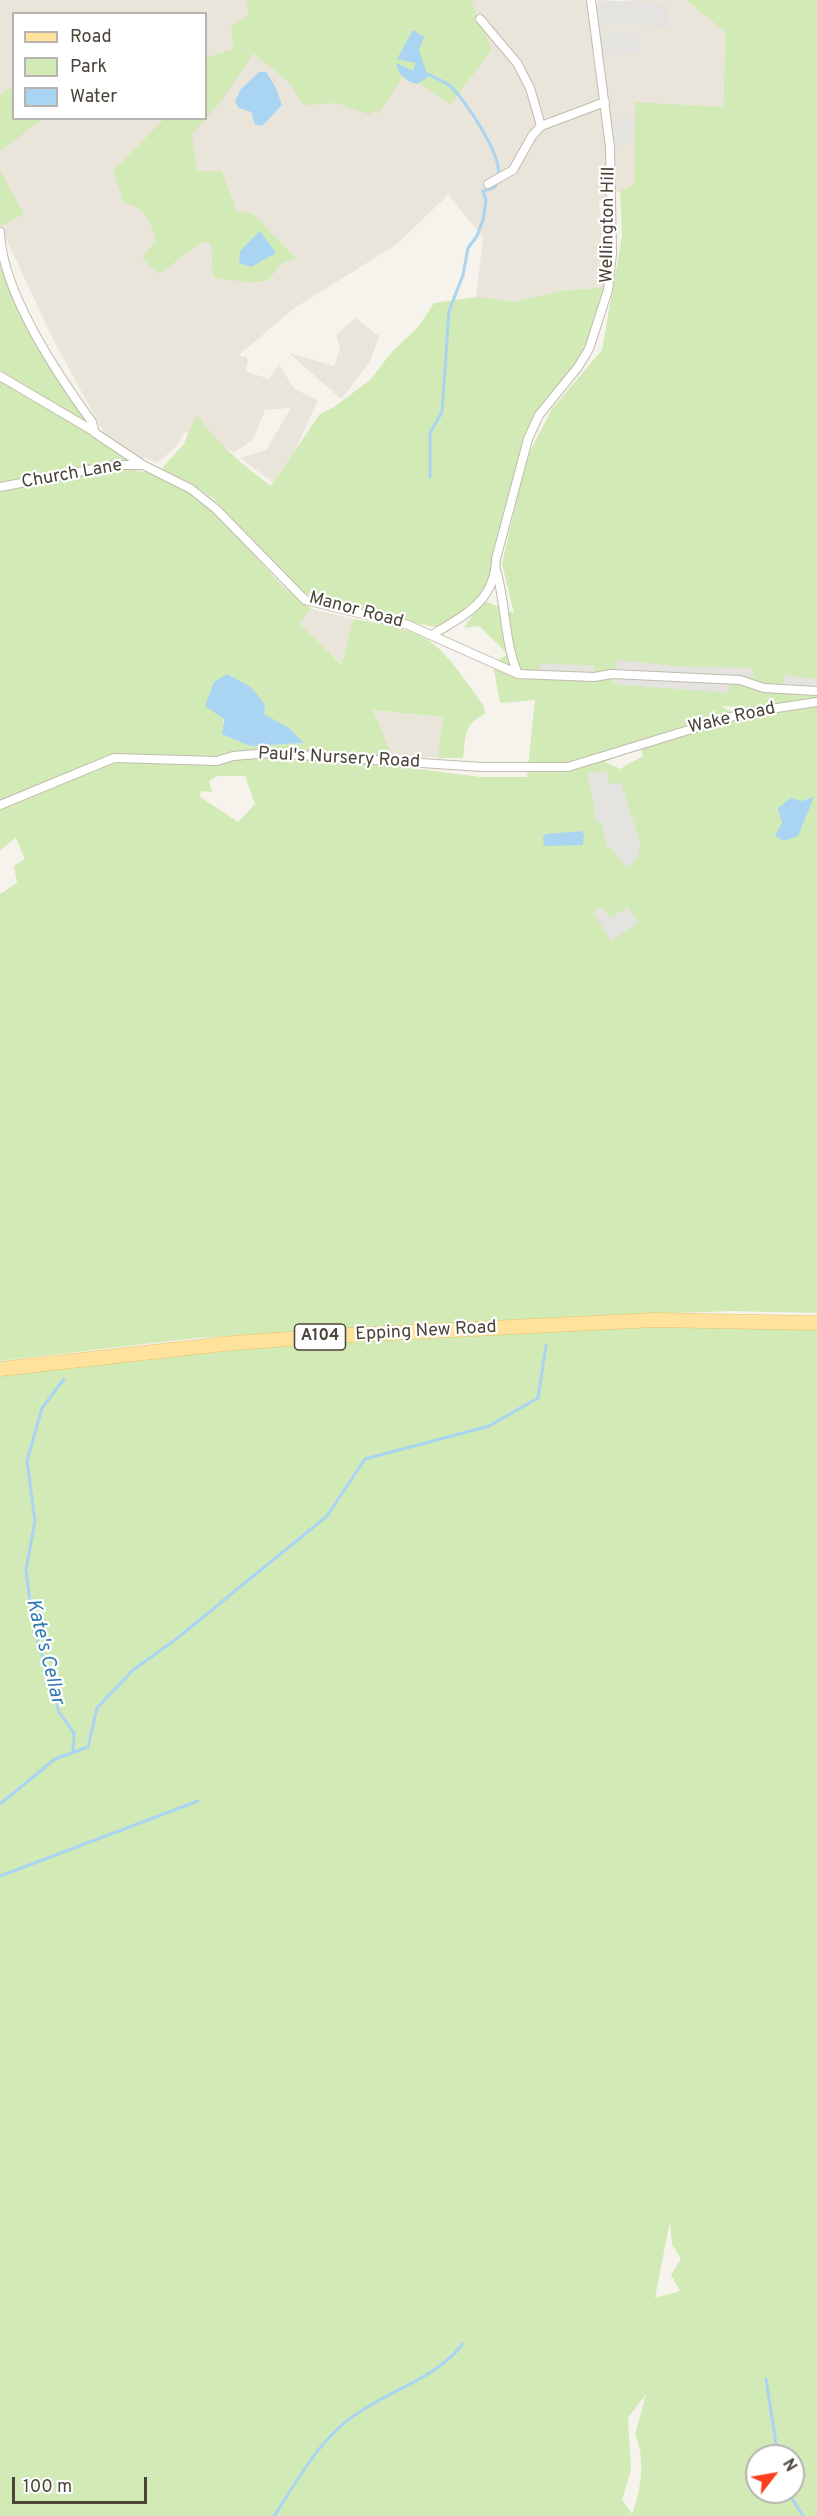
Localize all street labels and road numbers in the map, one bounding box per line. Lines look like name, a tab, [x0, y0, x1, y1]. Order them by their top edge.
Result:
street label: Wellington Hill	[597, 167, 621, 283]
street label: Church Lane	[20, 456, 124, 494]
street label: Manor Road	[306, 588, 406, 634]
street label: Wake Road	[686, 698, 778, 740]
street label: Paul's Nursery Road	[257, 744, 421, 774]
street label: Epping New Road	[355, 1318, 497, 1346]
road number: A104	[294, 1324, 346, 1350]

